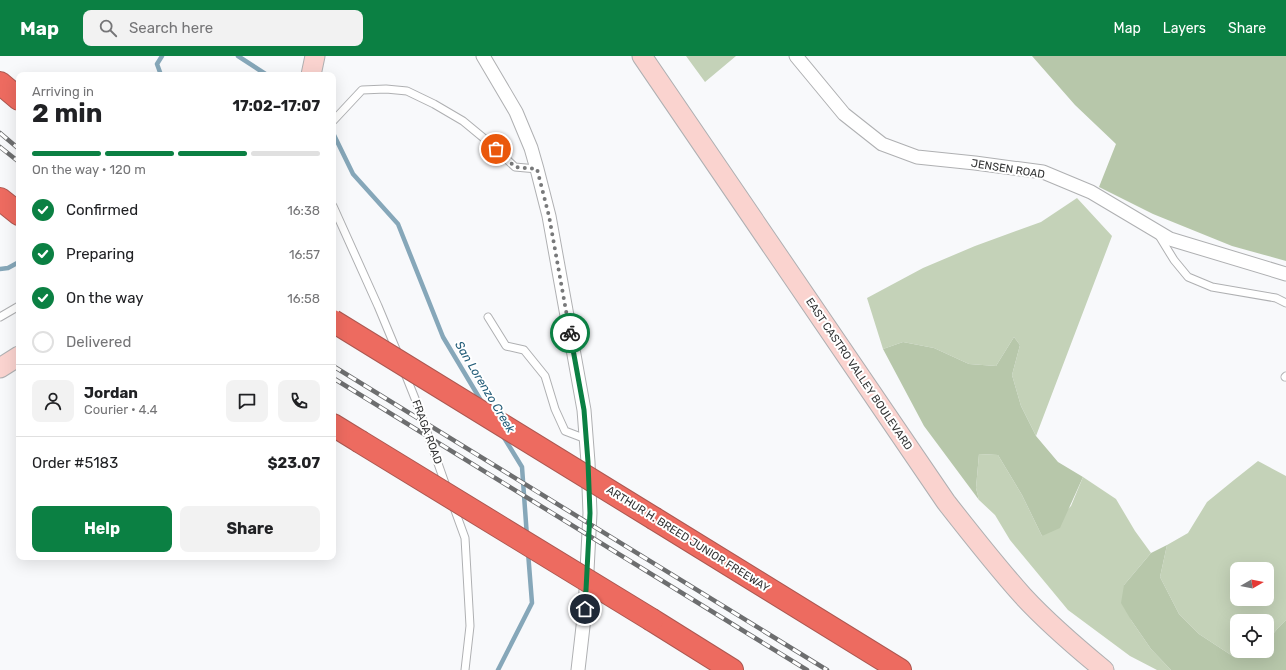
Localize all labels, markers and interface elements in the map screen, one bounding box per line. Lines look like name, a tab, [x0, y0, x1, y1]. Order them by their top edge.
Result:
search box	[83, 10, 363, 46]
text: Map	[20, 17, 59, 40]
icon: search	[97, 17, 119, 39]
text: Search here	[129, 19, 213, 37]
text: Map	[1114, 20, 1141, 37]
text: Layers	[1163, 20, 1206, 37]
text: Share	[1228, 20, 1266, 37]
text: Arriving in	[32, 84, 94, 99]
text: 17:02–17:07	[232, 97, 320, 115]
text: 2 min	[32, 98, 102, 129]
pin	[479, 132, 513, 166]
icon: bag	[485, 138, 507, 160]
street label: JENSEN ROAD	[970, 157, 1046, 181]
text: On the way · 120 m	[32, 162, 146, 177]
icon: check	[32, 199, 54, 221]
text: Confirmed	[66, 201, 138, 219]
text: 16:38	[287, 203, 320, 218]
icon: check	[32, 243, 54, 265]
text: Preparing	[66, 245, 134, 263]
text: 16:57	[289, 247, 320, 262]
icon: check	[32, 287, 54, 309]
text: On the way	[66, 289, 144, 307]
text: 16:58	[287, 291, 320, 306]
street label: EAST CASTRO VALLEY BOULEVARD	[803, 295, 915, 453]
courier	[550, 313, 590, 353]
icon: bike	[559, 322, 581, 344]
text: Delivered	[66, 333, 131, 351]
water label: San Lorenzo Creek	[452, 339, 518, 436]
button: person	[32, 380, 74, 422]
button: chat	[226, 380, 268, 422]
button: phone	[278, 380, 320, 422]
text: Jordan	[84, 384, 138, 402]
street label: FRAGA ROAD	[409, 398, 445, 466]
text: Courier · 4.4	[84, 402, 158, 417]
text: Order #5183	[32, 454, 118, 472]
text: $23.07	[267, 454, 320, 472]
street label: ARTHUR H. BREED JUNIOR FREEWAY	[604, 483, 772, 595]
button: Help	[32, 506, 172, 552]
button: Share	[180, 506, 320, 552]
north arrow	[1230, 562, 1274, 606]
map controls	[1230, 562, 1274, 658]
pin	[568, 592, 602, 626]
icon: home	[574, 598, 596, 620]
button: locate	[1230, 614, 1274, 658]

